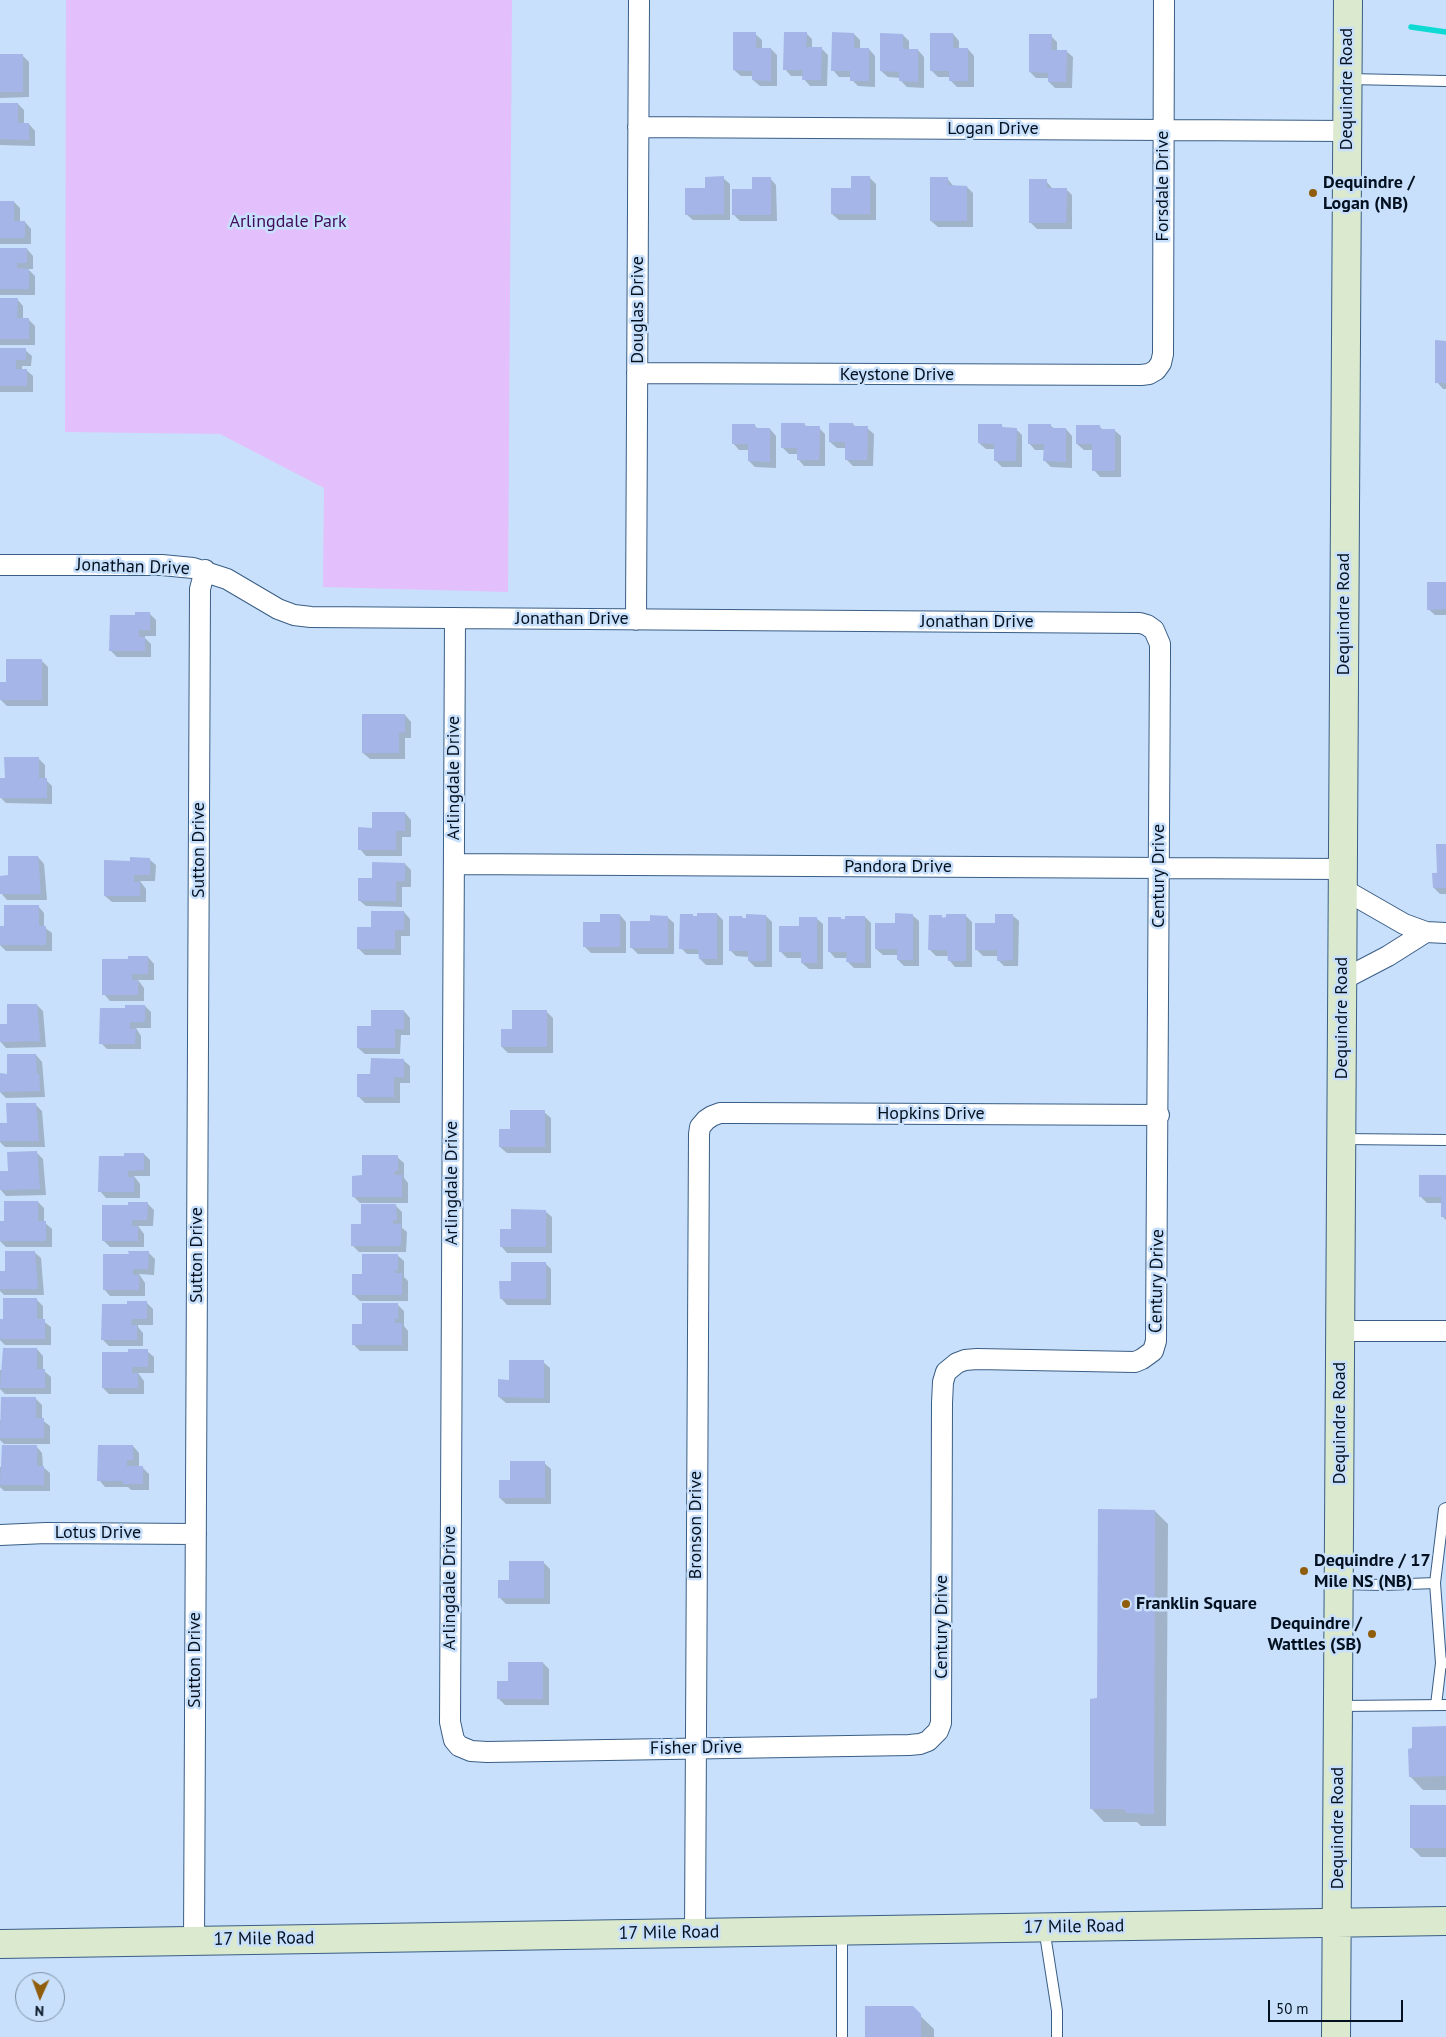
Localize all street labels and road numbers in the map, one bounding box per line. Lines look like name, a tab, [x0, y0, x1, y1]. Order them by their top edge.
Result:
street label: Dequindre Road	[1336, 28, 1358, 150]
street label: Logan Drive	[947, 118, 1039, 140]
street label: Forsdale Drive	[1152, 131, 1174, 241]
street label: Douglas Drive	[627, 256, 649, 364]
street label: Keystone Drive	[840, 364, 954, 386]
street label: Dequindre Road	[1333, 553, 1355, 675]
street label: Jonathan Drive	[76, 554, 190, 580]
street label: Jonathan Drive	[515, 608, 629, 630]
street label: Jonathan Drive	[920, 611, 1034, 633]
street label: Arlingdale Drive	[443, 716, 465, 840]
street label: Sutton Drive	[188, 802, 210, 898]
street label: Century Drive	[1148, 824, 1170, 928]
street label: Pandora Drive	[844, 856, 952, 878]
street label: Dequindre Road	[1331, 957, 1353, 1079]
street label: Hopkins Drive	[877, 1103, 985, 1125]
street label: Arlingdale Drive	[441, 1121, 463, 1245]
street label: Sutton Drive	[186, 1207, 208, 1303]
street label: Century Drive	[1145, 1229, 1169, 1333]
street label: Dequindre Road	[1329, 1362, 1351, 1484]
street label: Bronson Drive	[685, 1471, 707, 1579]
street label: Lotus Drive	[55, 1522, 141, 1544]
street label: Arlingdale Drive	[439, 1526, 461, 1650]
street label: Century Drive	[931, 1575, 953, 1679]
street label: Sutton Drive	[184, 1612, 206, 1708]
street label: Fisher Drive	[650, 1736, 742, 1760]
street label: Dequindre Road	[1327, 1767, 1349, 1889]
street label: 17 Mile Road	[1023, 1915, 1125, 1939]
street label: 17 Mile Road	[618, 1921, 720, 1945]
street label: 17 Mile Road	[213, 1927, 315, 1951]

